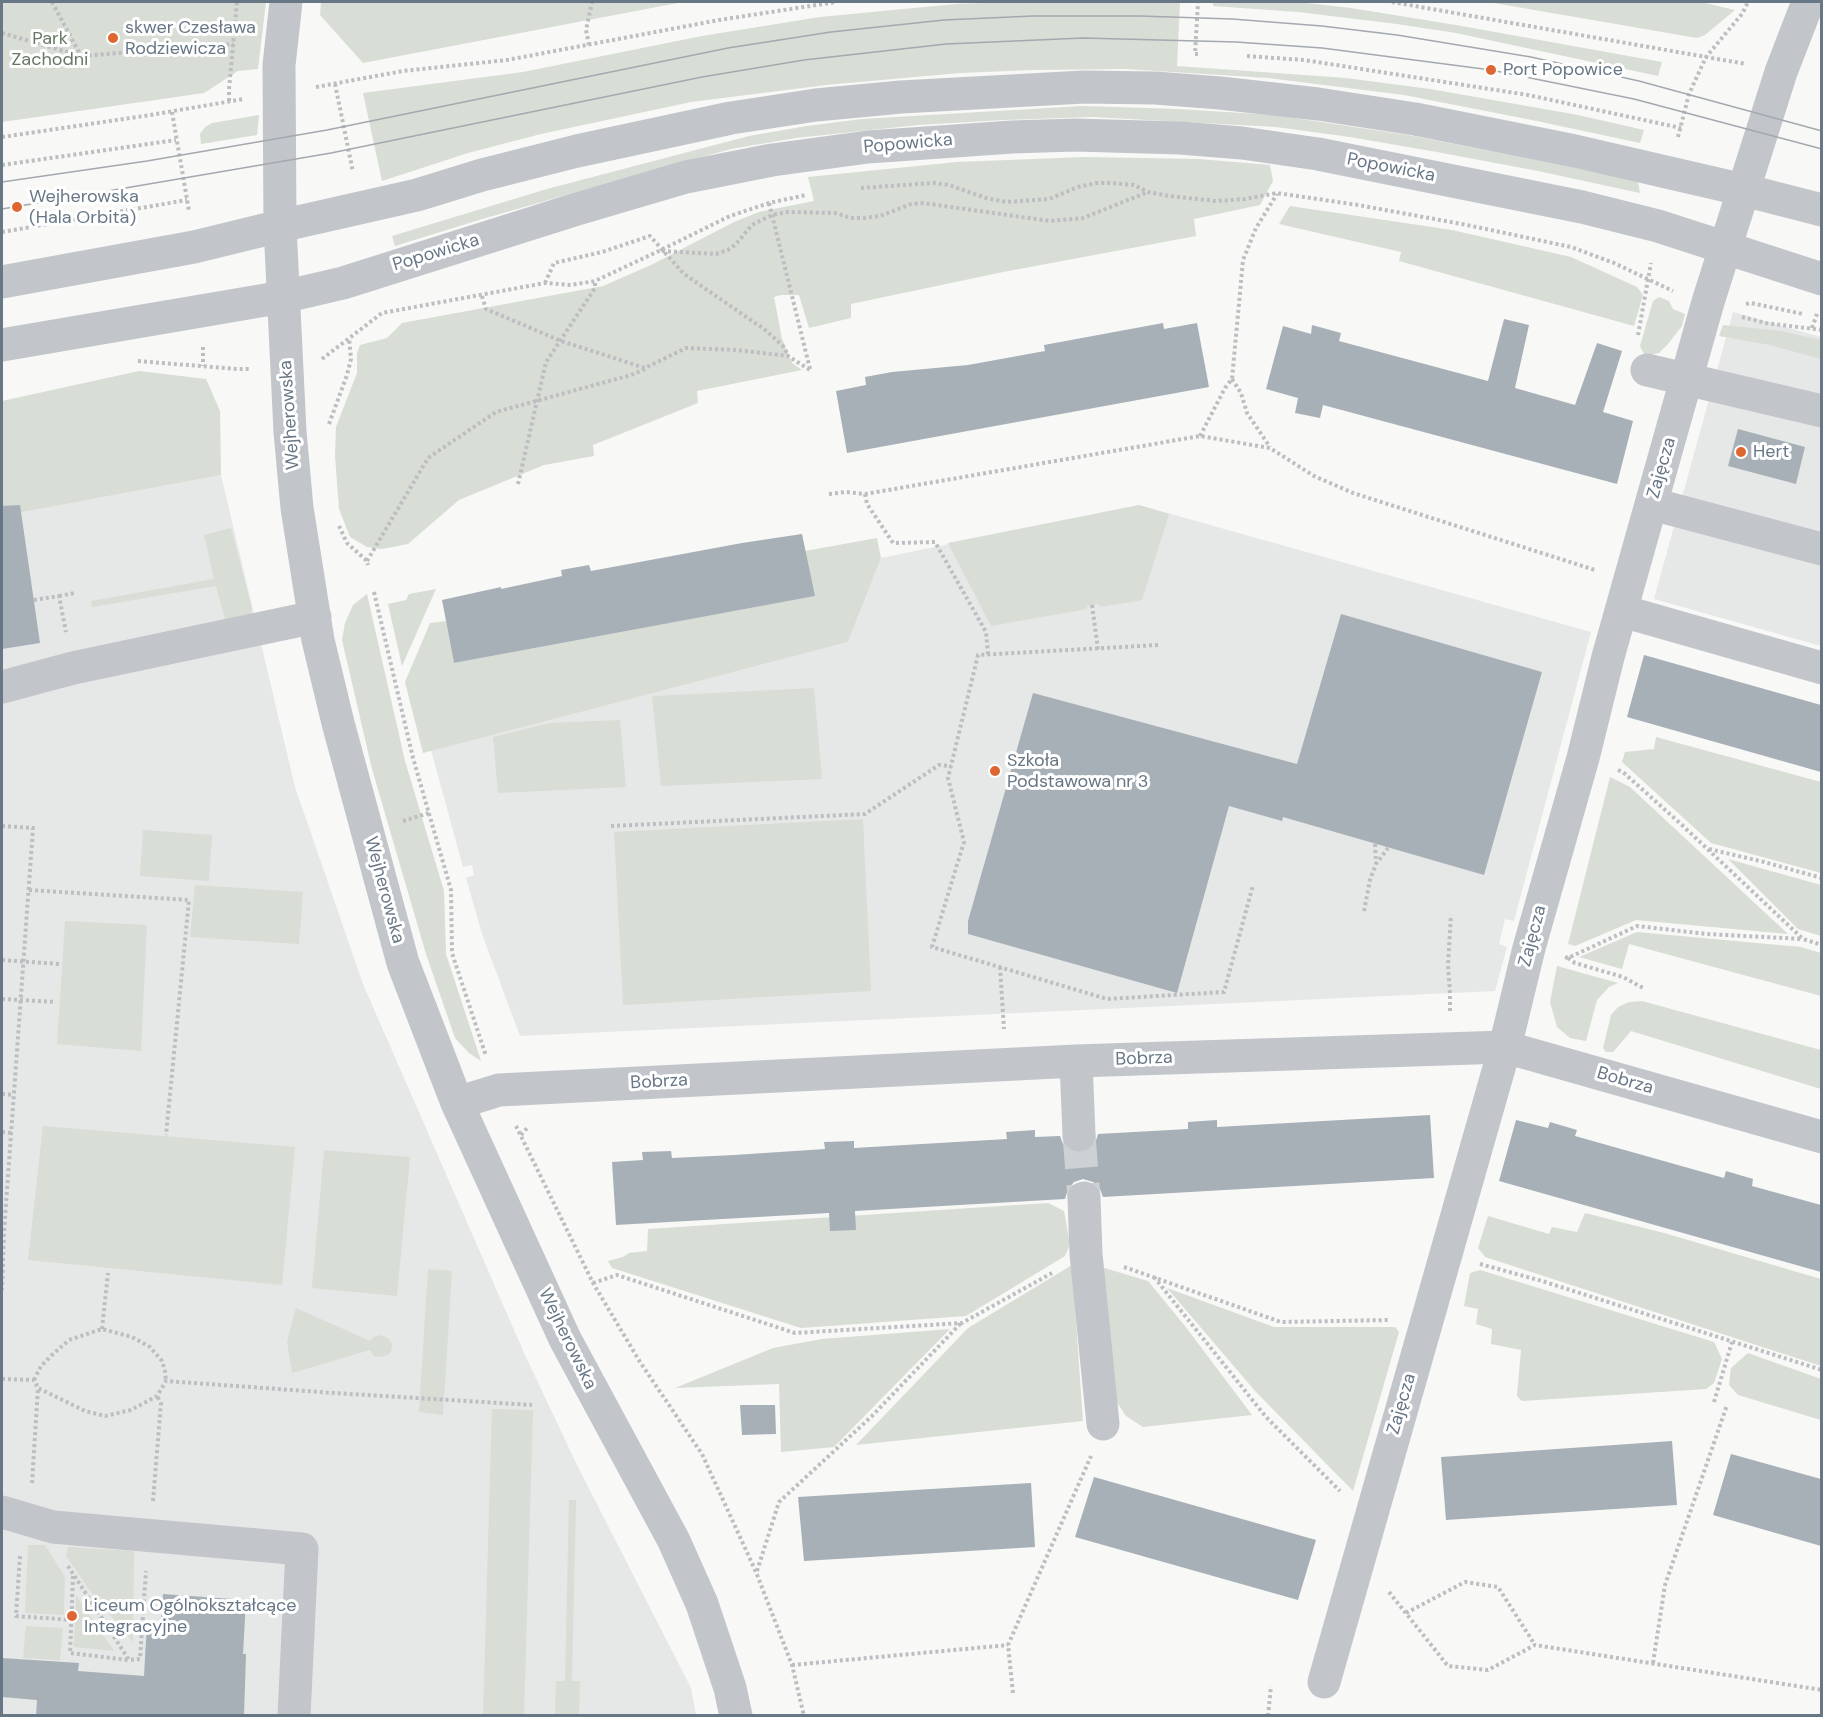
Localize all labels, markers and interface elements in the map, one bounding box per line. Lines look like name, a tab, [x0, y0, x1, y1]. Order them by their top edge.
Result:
place label: skwer Czesława Rodziewicza	[125, 17, 256, 60]
park label: Park Zachodni	[12, 28, 88, 70]
marker: skwer Czesława Rodziewicza	[106, 31, 120, 45]
place label: Port Popowice	[1503, 59, 1623, 81]
marker: Port Popowice	[1484, 63, 1498, 77]
street label: Popowicka	[863, 129, 953, 159]
street label: Popowicka	[1345, 149, 1437, 187]
place label: Wejherowska (Hala Orbita)	[29, 186, 139, 228]
marker: Wejherowska (Hala Orbita)	[10, 200, 24, 214]
street label: Popowicka	[390, 230, 482, 276]
street label: Wejherowska	[275, 359, 305, 471]
street label: Zajęcza	[1643, 435, 1681, 501]
place label: Hert	[1753, 441, 1789, 463]
marker: Hert	[1734, 445, 1748, 459]
place label: Szkoła Podstawowa nr 3	[1007, 750, 1148, 792]
marker: Szkoła Podstawowa nr 3	[988, 764, 1002, 778]
street label: Wejherowska	[359, 834, 409, 946]
street label: Zajęcza	[1514, 903, 1552, 969]
street label: Bobrza	[1115, 1047, 1173, 1071]
street label: Bobrza	[1594, 1063, 1656, 1099]
street label: Bobrza	[630, 1070, 688, 1094]
street label: Wejherowska	[533, 1285, 601, 1393]
street label: Zajęcza	[1383, 1371, 1421, 1437]
place label: Liceum Ogólnokształcące Integracyjne	[84, 1595, 297, 1638]
marker: Liceum Ogólnokształcące Integracyjne	[65, 1609, 79, 1623]

